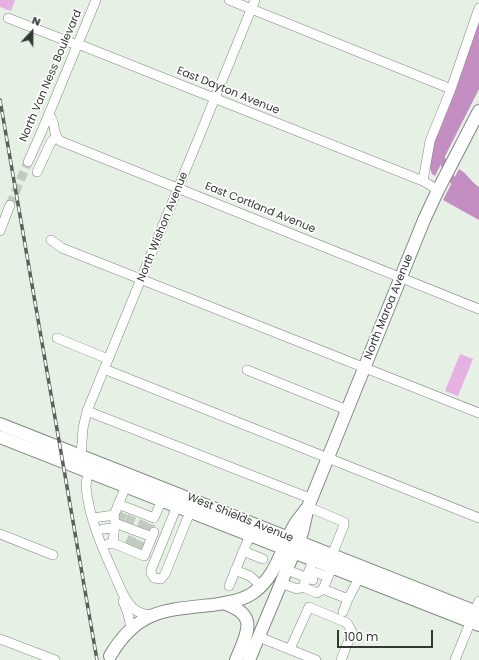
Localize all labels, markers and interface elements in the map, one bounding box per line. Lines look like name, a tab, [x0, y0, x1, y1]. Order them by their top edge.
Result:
street label: North Van Ness Boulevard	[17, 8, 85, 144]
north arrow	[12, 12, 52, 52]
street label: East Dayton Avenue	[175, 64, 281, 118]
street label: North Wishon Avenue	[135, 170, 191, 284]
street label: East Cortland Avenue	[203, 180, 317, 236]
street label: North Maroa Avenue	[362, 252, 416, 362]
street label: West Shields Avenue	[185, 491, 295, 545]
scale bar	[339, 622, 435, 648]
text: 100 m	[344, 628, 378, 645]

